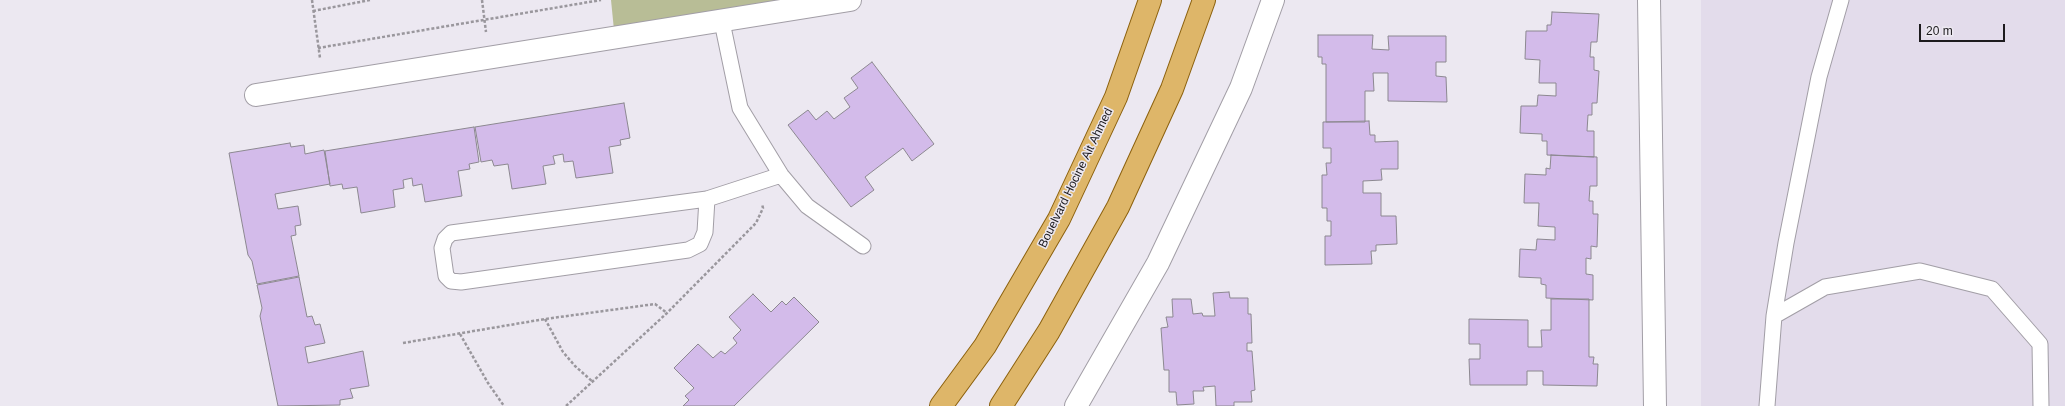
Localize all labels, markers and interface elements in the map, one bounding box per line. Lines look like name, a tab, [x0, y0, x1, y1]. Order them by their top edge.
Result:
scale bar	[1921, 16, 2007, 42]
text: 20 m	[1926, 24, 1953, 38]
street label: Bouelvard Hocine Ait Ahmed	[1036, 106, 1116, 250]

